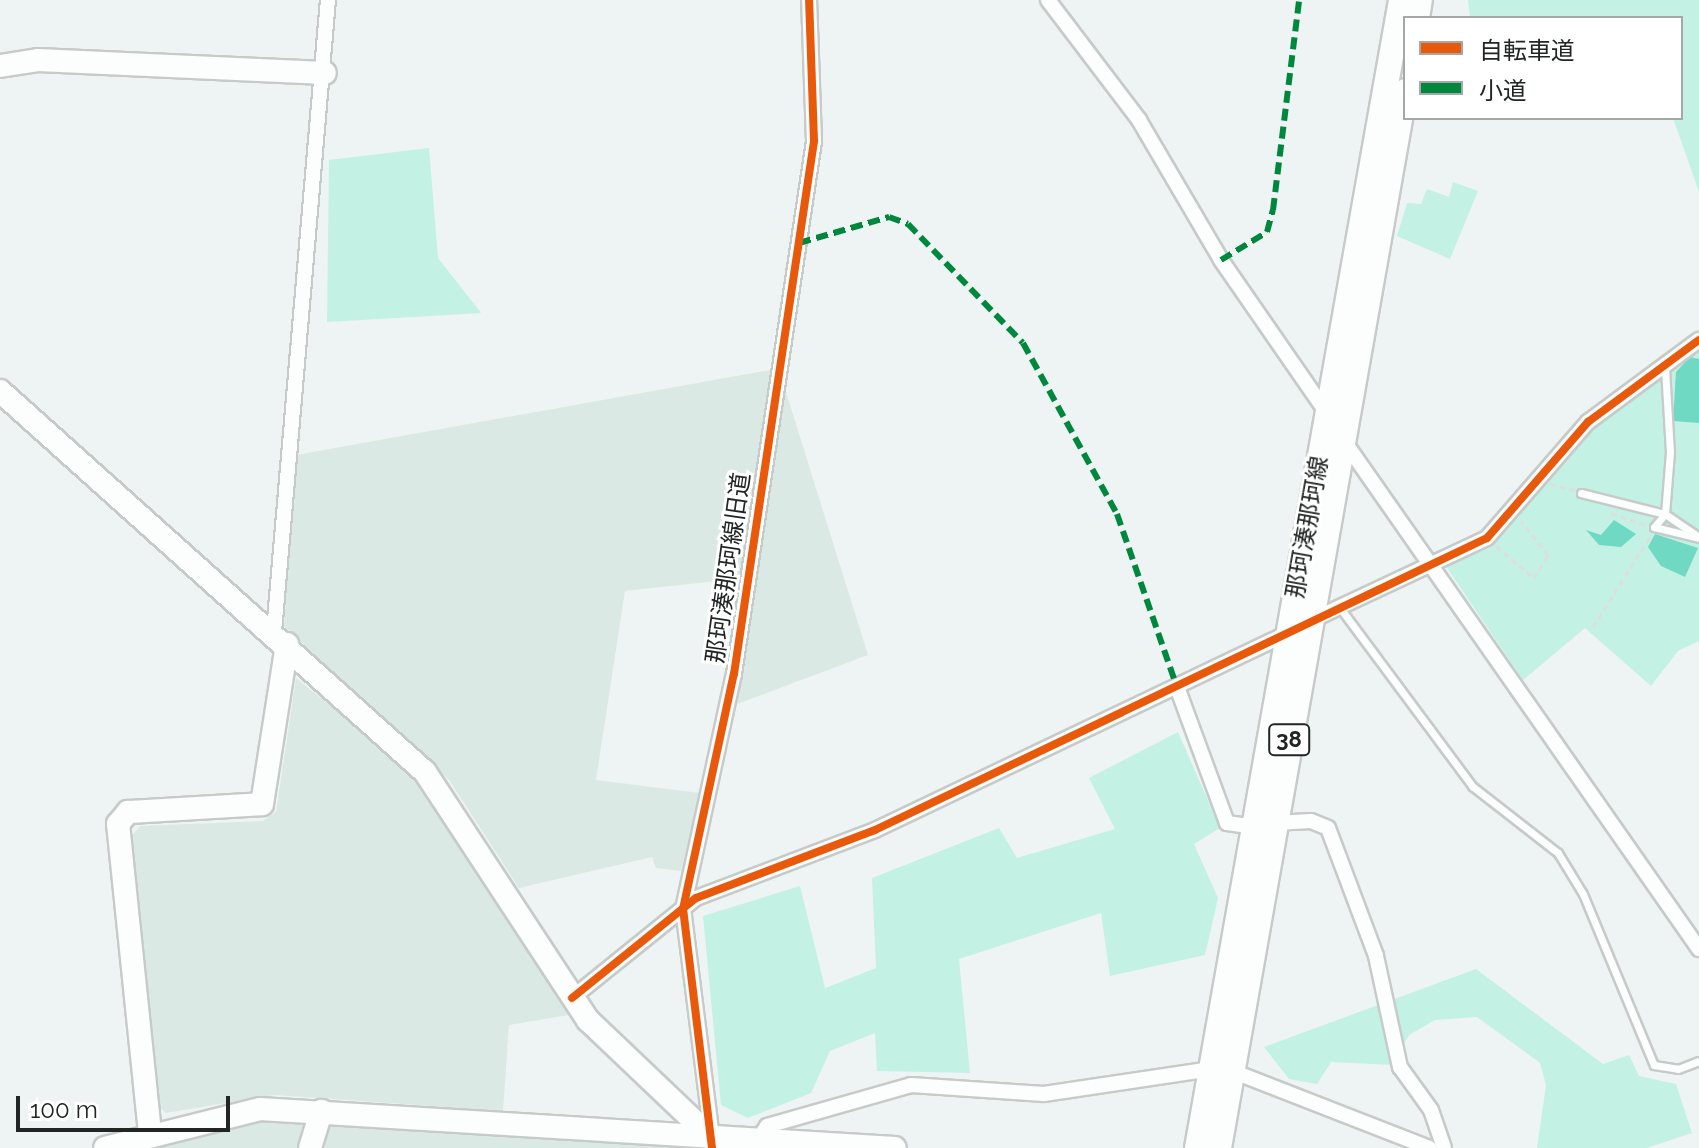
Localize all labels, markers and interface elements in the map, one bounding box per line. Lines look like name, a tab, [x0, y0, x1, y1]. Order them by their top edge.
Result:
legend	[1403, 16, 1683, 120]
text: 自転車道	[1479, 36, 1575, 65]
text: 小道	[1479, 76, 1527, 105]
street label: 那珂湊那珂線	[1280, 454, 1334, 600]
street label: 那珂湊那珂線旧道	[700, 471, 756, 665]
road number: 38	[1267, 722, 1311, 758]
scale bar	[20, 1080, 234, 1130]
text: 100 m	[30, 1095, 98, 1124]

